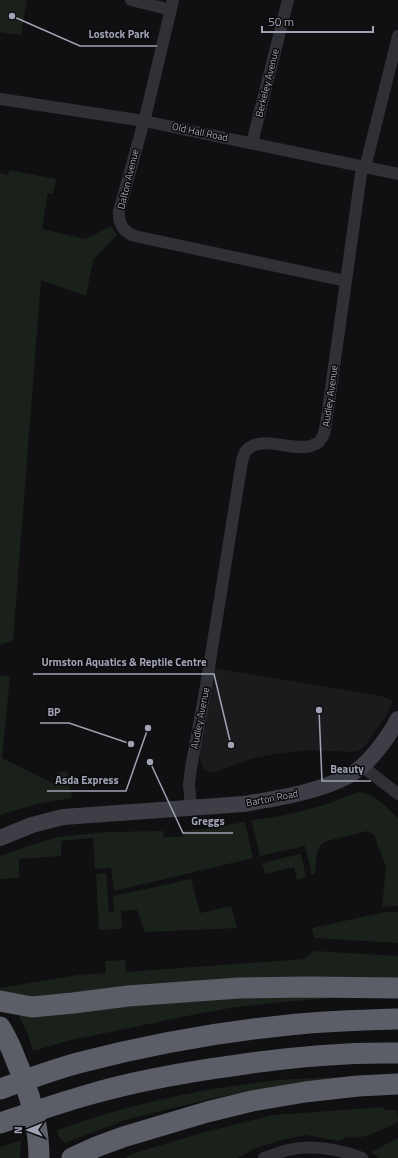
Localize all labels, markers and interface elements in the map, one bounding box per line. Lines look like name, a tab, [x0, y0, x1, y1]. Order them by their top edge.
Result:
scale bar	[262, 8, 373, 34]
text: 50 m	[268, 12, 294, 31]
callout: Lostock Park	[80, 23, 157, 46]
text: Lostock Park	[89, 26, 150, 42]
street label: Berkeley Avenue	[251, 47, 283, 119]
street label: Old Hall Road	[171, 119, 229, 145]
street label: Dalton Avenue	[113, 147, 143, 211]
street label: Audley Avenue	[318, 364, 342, 428]
callout: Urmston Aquatics & Reptile Centre	[33, 651, 214, 674]
text: Urmston Aquatics & Reptile Centre	[41, 654, 207, 670]
street label: Audley Avenue	[187, 686, 213, 750]
callout: BP	[40, 700, 69, 723]
text: BP	[47, 704, 61, 720]
callout: Beauty	[322, 758, 371, 781]
text: Beauty	[330, 761, 364, 777]
callout: Asda Express	[47, 768, 126, 791]
text: Asda Express	[55, 772, 119, 788]
street label: Barton Road	[245, 786, 299, 810]
callout: Greggs	[183, 810, 233, 833]
text: Greggs	[191, 813, 225, 829]
north arrow	[8, 1110, 48, 1150]
text: N	[10, 1126, 26, 1134]

